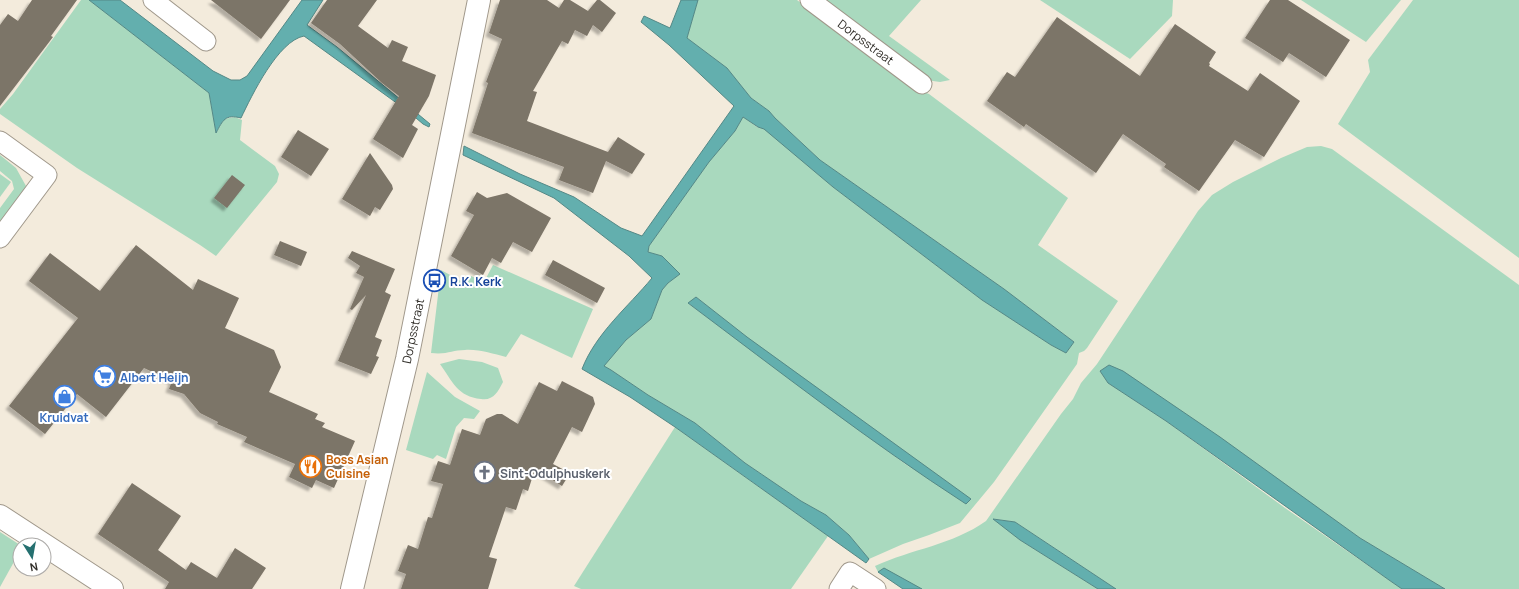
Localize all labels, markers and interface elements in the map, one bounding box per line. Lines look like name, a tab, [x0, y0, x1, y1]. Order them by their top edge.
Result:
street label: Dorpsstraat	[834, 15, 898, 69]
bus stop icon: R.K. Kerk	[422, 268, 448, 294]
place label: R.K. Kerk	[450, 273, 502, 290]
street label: Dorpsstraat	[398, 297, 428, 365]
supermarket icon: Albert Heijn	[92, 364, 118, 390]
place label: Albert Heijn	[120, 369, 189, 386]
shop icon: Kruidvat	[51, 383, 77, 409]
place label: Kruidvat	[39, 409, 89, 426]
place label: Boss Asian Cuisine	[326, 451, 389, 482]
restaurant icon: Boss Asian Cuisine	[297, 453, 323, 479]
church icon: Sint-Odulphuskerk	[471, 460, 497, 486]
place label: Sint-Odulphuskerk	[500, 465, 611, 482]
north arrow	[12, 537, 52, 577]
text: N	[29, 559, 39, 575]

